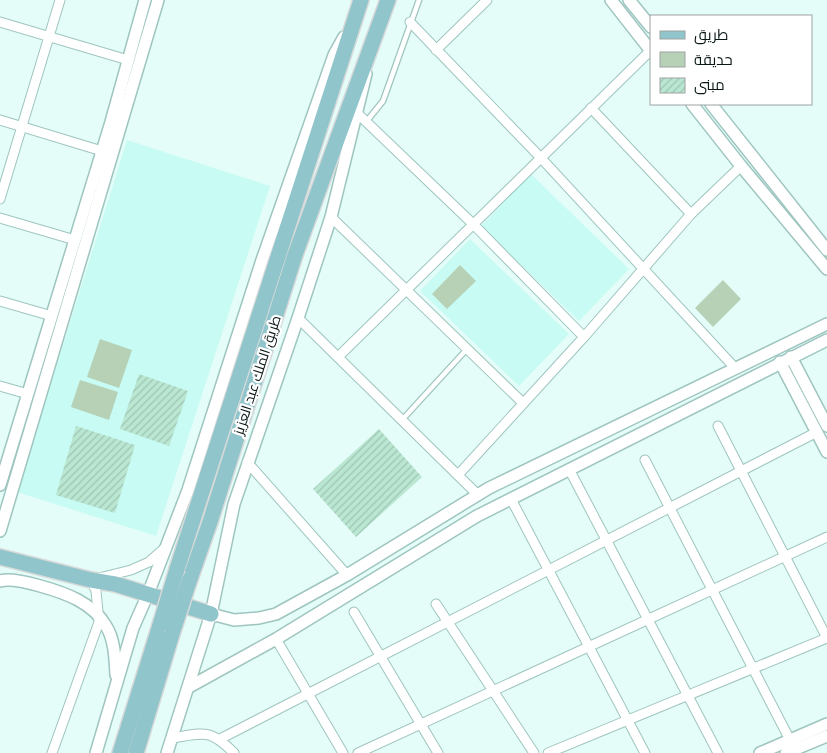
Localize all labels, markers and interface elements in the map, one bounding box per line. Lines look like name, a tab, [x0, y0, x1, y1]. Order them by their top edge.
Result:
legend	[650, 15, 812, 105]
text: طريق	[694, 25, 728, 45]
text: حديقة	[694, 50, 733, 69]
text: مبنى	[694, 75, 725, 95]
street label: طريق الملك عبد العزيز	[229, 313, 285, 438]

